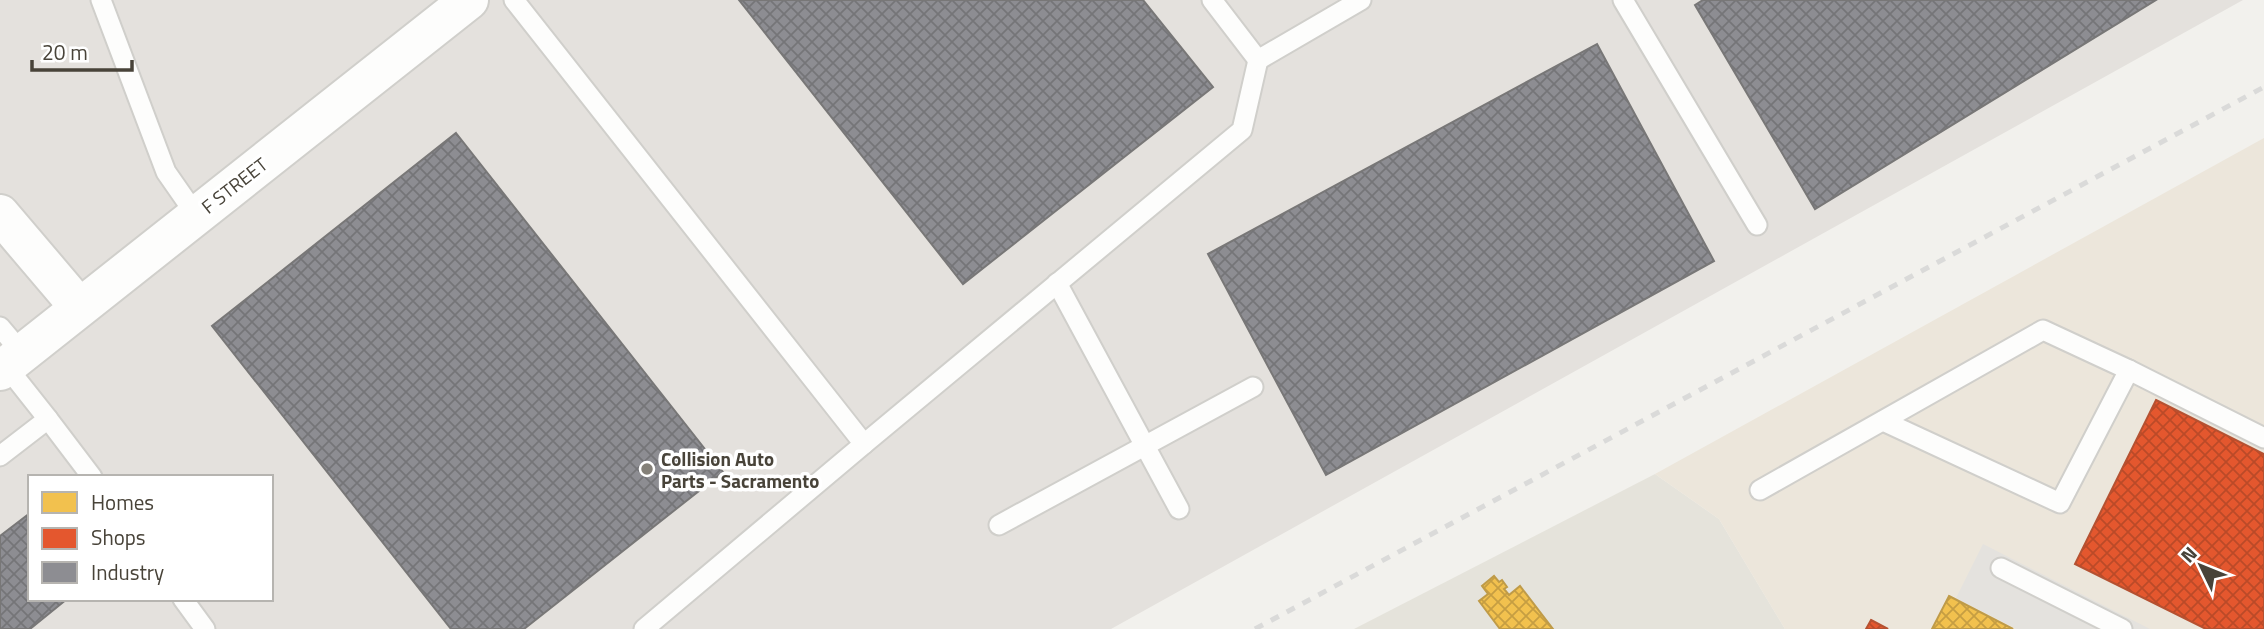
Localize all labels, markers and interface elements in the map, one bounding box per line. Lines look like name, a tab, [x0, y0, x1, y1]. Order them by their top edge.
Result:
scale bar	[32, 28, 131, 72]
text: 20 m	[42, 36, 88, 68]
street label: F STREET	[195, 150, 273, 220]
place label: Collision Auto Parts - Sacramento	[661, 444, 819, 495]
marker: Collision Auto Parts - Sacramento	[639, 461, 655, 477]
legend	[28, 475, 273, 601]
text: Homes	[91, 486, 154, 518]
text: Shops	[91, 521, 146, 553]
north arrow	[2166, 531, 2236, 601]
text: N	[2173, 539, 2203, 569]
text: Industry	[91, 556, 164, 588]

